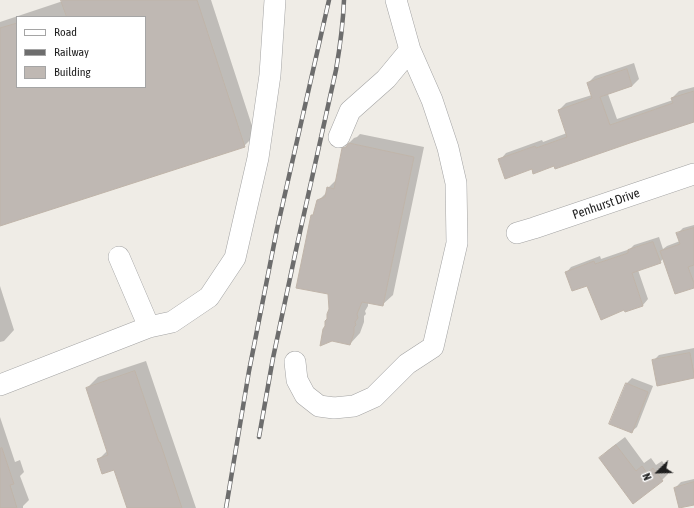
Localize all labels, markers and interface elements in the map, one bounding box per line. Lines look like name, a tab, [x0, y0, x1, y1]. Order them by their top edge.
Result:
legend	[16, 16, 146, 88]
text: Road	[54, 25, 77, 39]
text: Railway	[54, 45, 89, 59]
text: Building	[54, 65, 91, 79]
street label: Penhurst Drive	[570, 185, 642, 223]
north arrow	[638, 452, 678, 492]
text: N	[640, 471, 654, 482]

